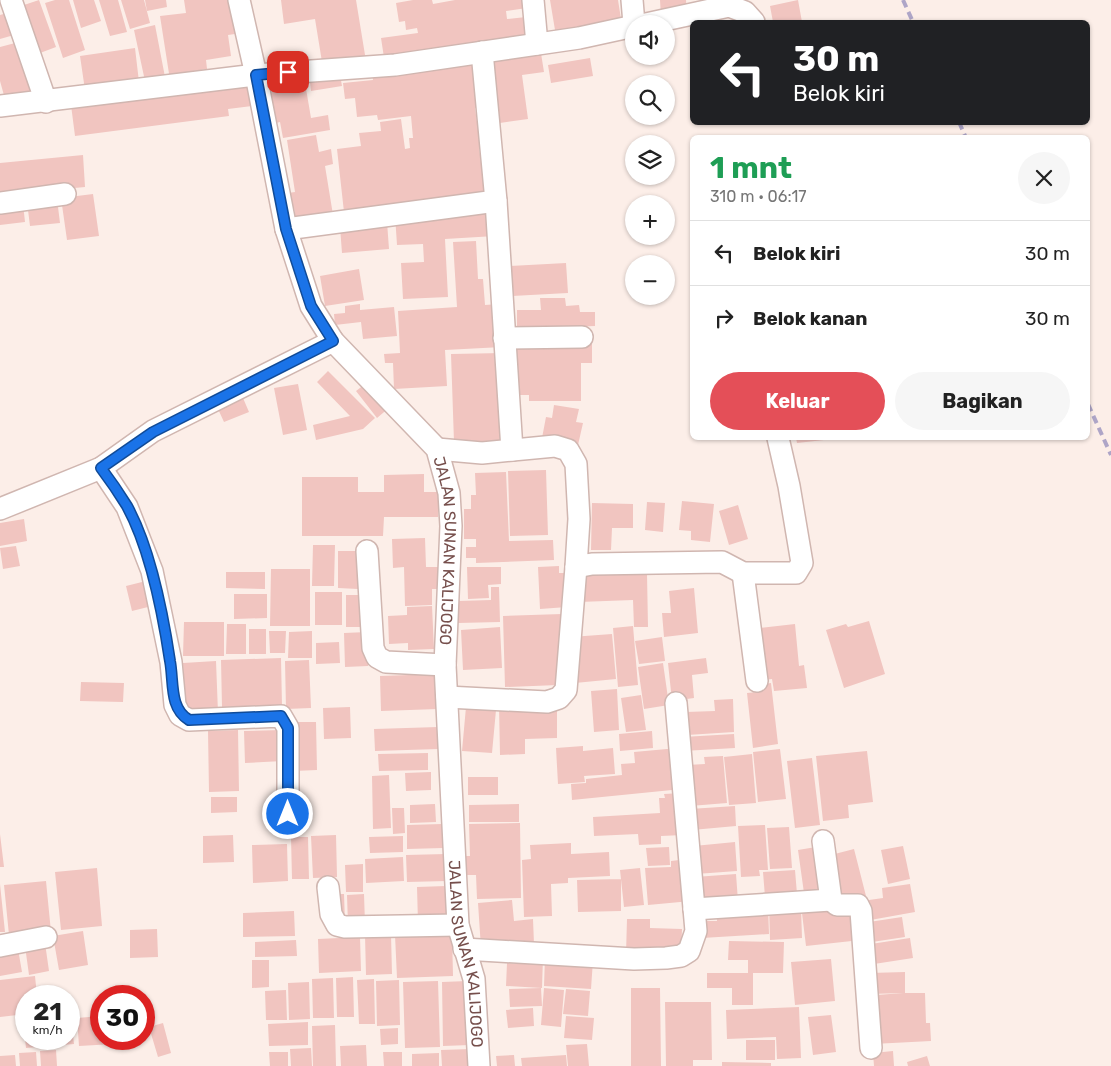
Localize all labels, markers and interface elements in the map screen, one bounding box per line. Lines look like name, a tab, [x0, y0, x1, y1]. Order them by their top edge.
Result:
map controls	[625, 15, 675, 305]
button: sound	[625, 15, 675, 65]
text: 30 m	[793, 38, 879, 80]
icon: left	[710, 40, 775, 105]
pin	[267, 51, 309, 93]
icon: arrive	[274, 58, 302, 86]
button: search	[625, 75, 675, 125]
text: Belok kiri	[793, 80, 885, 107]
button: layers	[625, 135, 675, 185]
text: 1 mnt	[710, 150, 792, 186]
button: close	[1018, 152, 1070, 204]
text: 310 m · 06:17	[710, 187, 807, 206]
button: +	[625, 195, 675, 245]
icon: left	[710, 239, 738, 267]
text: Belok kiri	[753, 242, 840, 265]
text: 30 m	[1025, 242, 1070, 265]
button: −	[625, 255, 675, 305]
icon: right	[710, 304, 738, 332]
text: Belok kanan	[753, 307, 868, 330]
text: 30 m	[1025, 307, 1070, 330]
button: Keluar	[710, 372, 885, 430]
button: Bagikan	[895, 372, 1070, 430]
street label: JALAN SUNAN KALIJOGO	[429, 454, 460, 646]
position arrow	[261, 787, 313, 839]
street label: JALAN SUNAN KALIJOGO	[445, 859, 487, 1048]
speed limit sign: 30	[90, 985, 155, 1050]
text: 21	[33, 997, 62, 1026]
text: km/h	[33, 1023, 62, 1037]

